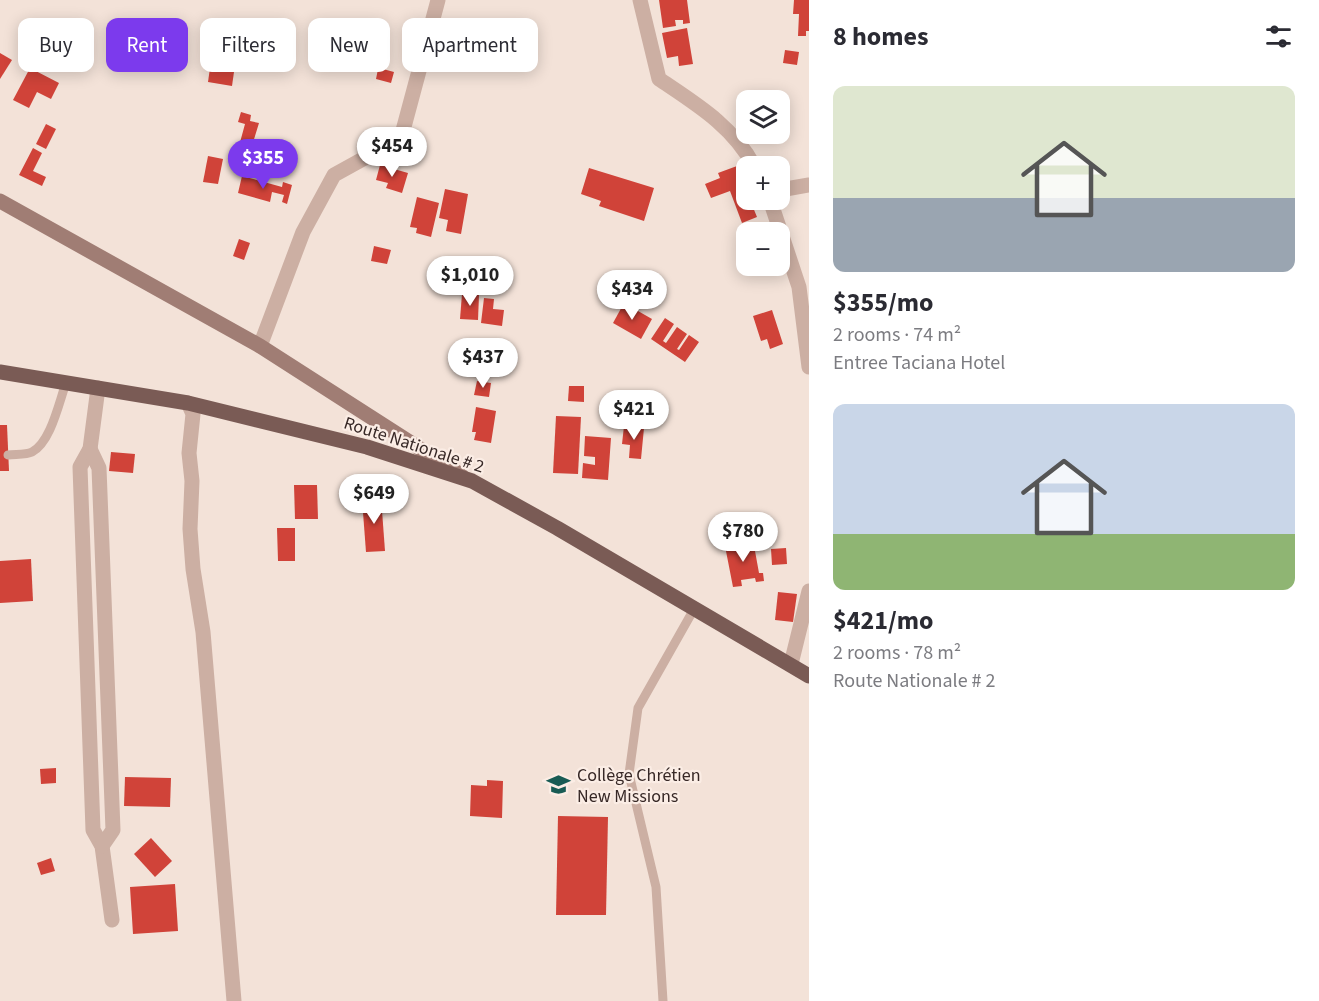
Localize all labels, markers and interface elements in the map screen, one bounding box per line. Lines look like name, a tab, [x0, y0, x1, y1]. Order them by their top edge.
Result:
chip: Buy	[18, 18, 94, 72]
chip: Rent	[106, 18, 188, 72]
chip: Filters	[200, 18, 296, 72]
chip: New	[308, 18, 390, 72]
chip: Apartment	[402, 18, 538, 72]
text: 8 homes	[833, 18, 928, 55]
icon: filters	[1262, 20, 1295, 53]
map controls	[736, 90, 790, 276]
button: layers	[736, 90, 790, 144]
icon: home	[1010, 125, 1118, 233]
pin: $454	[356, 127, 428, 178]
text: $454	[371, 132, 413, 160]
pin: $355	[227, 139, 299, 190]
text: $355	[242, 144, 284, 172]
button: +	[736, 156, 790, 210]
button: −	[736, 222, 790, 276]
pin: $1,010	[421, 256, 519, 307]
text: $1,010	[441, 261, 499, 289]
pin: $434	[596, 270, 668, 321]
text: $434	[611, 275, 653, 303]
text: $355/mo	[833, 284, 933, 321]
text: 2 rooms · 74 m²	[833, 321, 961, 349]
pin: $437	[447, 338, 519, 389]
text: $437	[462, 343, 504, 371]
text: Entree Taciana Hotel	[833, 349, 1005, 377]
pin: $421	[598, 390, 670, 441]
text: $421	[613, 395, 655, 423]
street label: Route Nationale # 2	[341, 411, 487, 479]
icon: home	[1010, 443, 1118, 551]
pin: $649	[338, 474, 410, 525]
text: $649	[353, 479, 395, 507]
pin: $780	[707, 512, 779, 563]
text: $780	[722, 517, 764, 545]
text: $421/mo	[833, 602, 933, 639]
text: 2 rooms · 78 m²	[833, 639, 961, 667]
text: Route Nationale # 2	[833, 667, 996, 695]
place label: Collège Chrétien New Missions	[577, 763, 701, 809]
school or university icon: Collège Chrétien New Missions	[546, 772, 572, 798]

